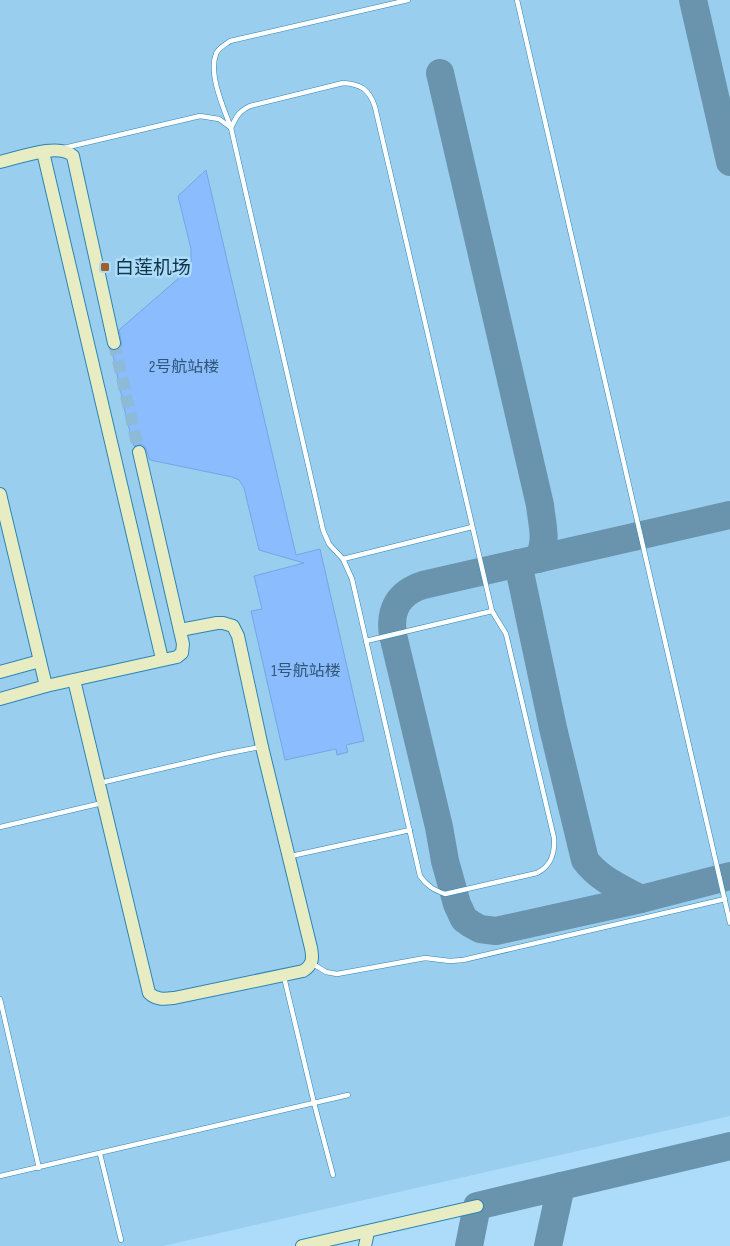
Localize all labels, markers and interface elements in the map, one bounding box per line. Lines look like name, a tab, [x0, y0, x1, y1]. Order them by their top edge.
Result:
place label: 白莲机场	[115, 257, 191, 280]
marker: 白莲机场	[99, 261, 111, 273]
house number: 2号航站楼	[149, 358, 219, 377]
house number: 1号航站楼	[271, 662, 341, 681]

